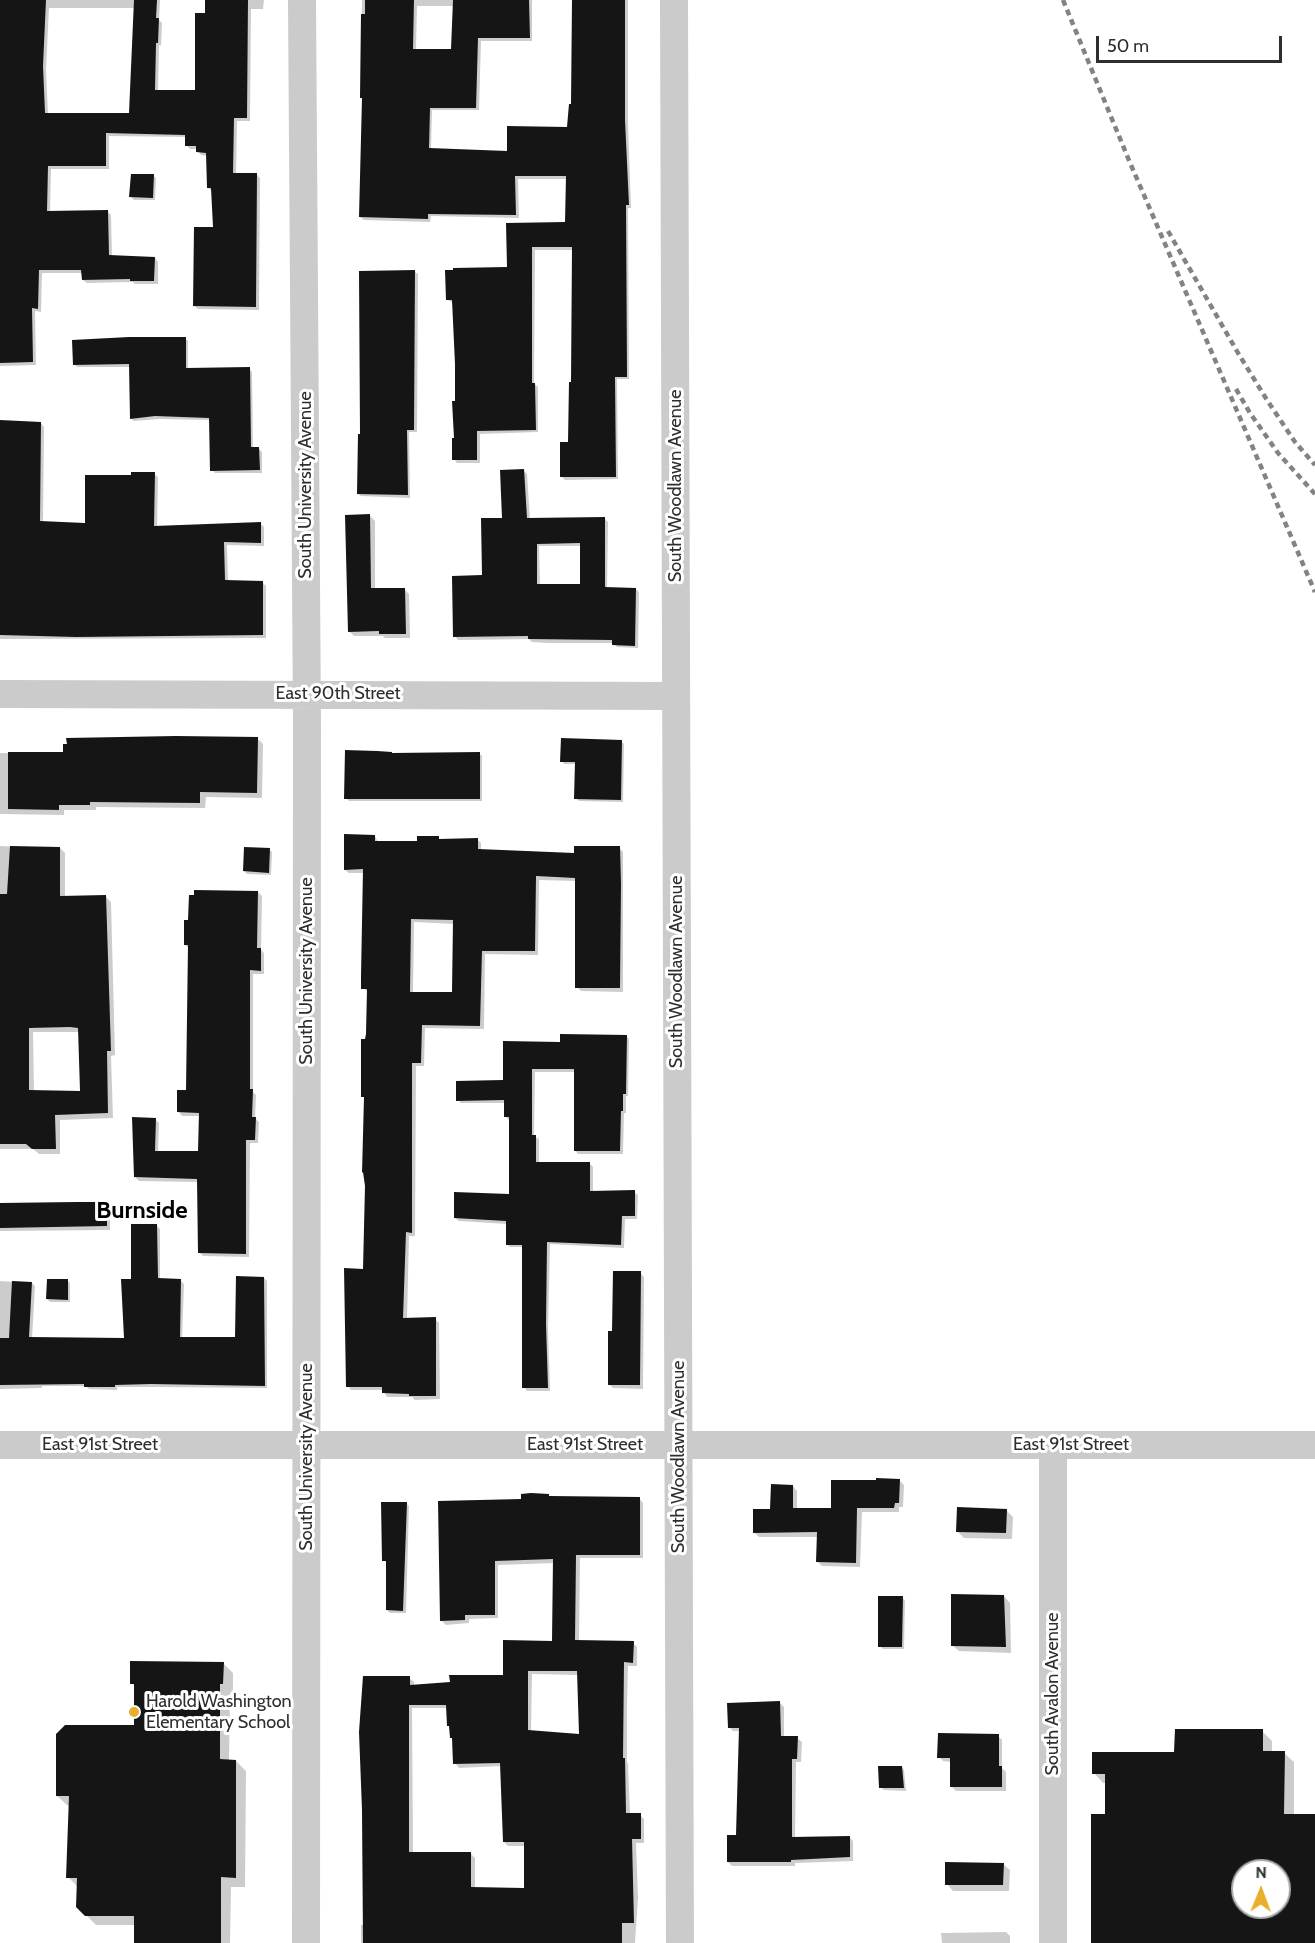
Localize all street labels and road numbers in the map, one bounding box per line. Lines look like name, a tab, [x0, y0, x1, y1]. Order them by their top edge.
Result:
street label: South Woodlawn Avenue	[665, 390, 687, 582]
street label: South University Avenue	[295, 391, 317, 579]
street label: East 90th Street	[275, 683, 401, 705]
street label: South Woodlawn Avenue	[666, 876, 688, 1068]
street label: South University Avenue	[296, 877, 318, 1065]
street label: South Woodlawn Avenue	[668, 1361, 690, 1553]
street label: South University Avenue	[296, 1363, 318, 1551]
street label: East 91st Street	[42, 1434, 158, 1456]
street label: East 91st Street	[527, 1434, 643, 1456]
street label: East 91st Street	[1013, 1434, 1129, 1456]
street label: South Avalon Avenue	[1042, 1613, 1064, 1775]

